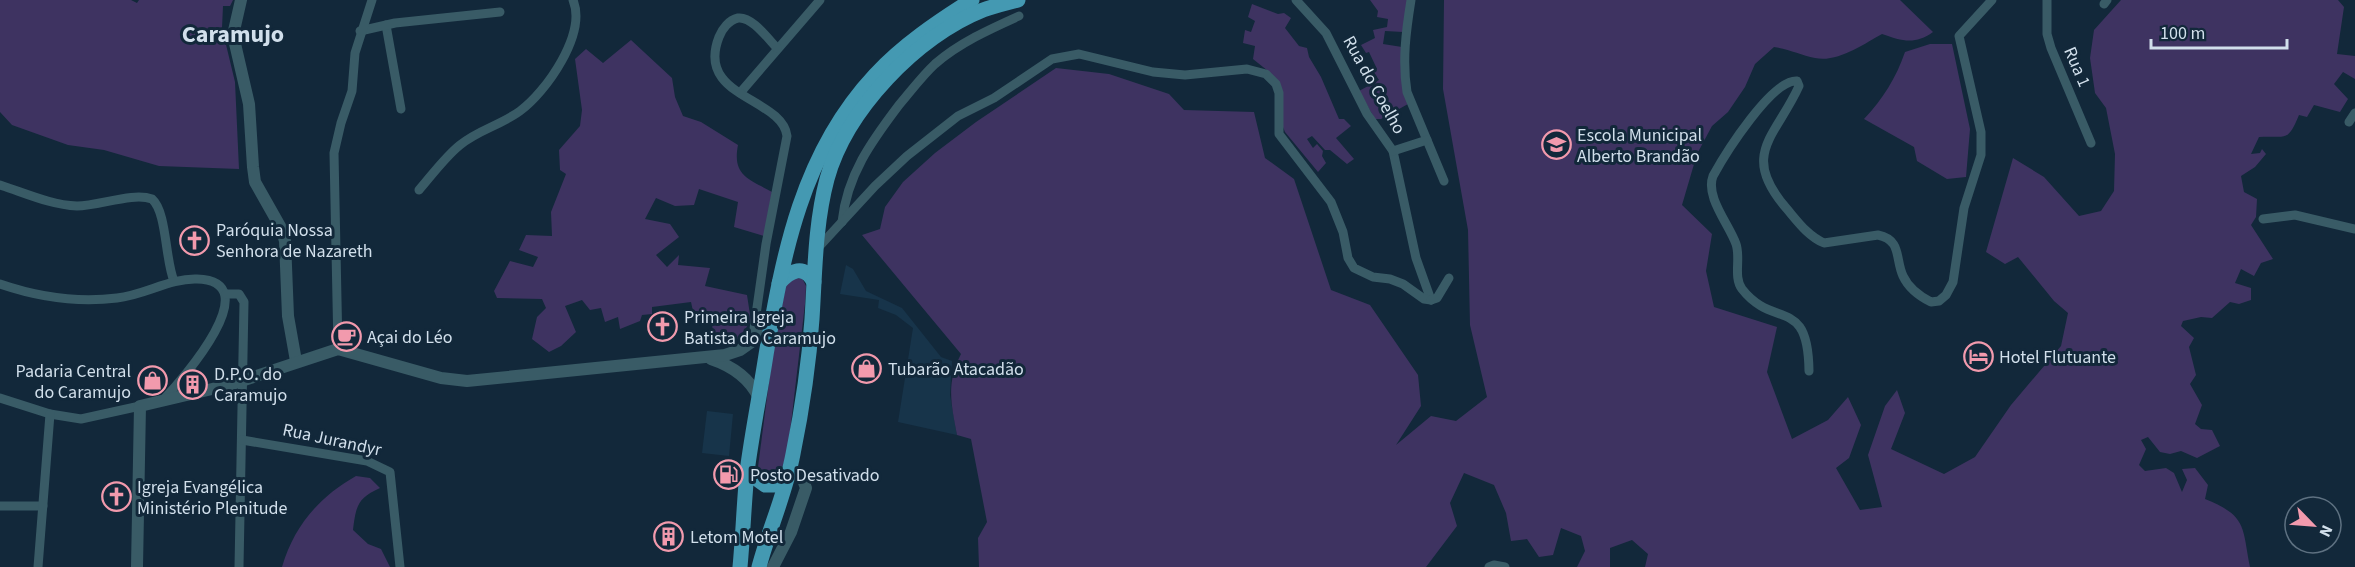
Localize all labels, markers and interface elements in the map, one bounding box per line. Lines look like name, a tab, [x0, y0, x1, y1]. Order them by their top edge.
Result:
scale bar	[2151, 12, 2288, 50]
district label: Caramujo	[182, 17, 284, 52]
text: 100 m	[2160, 21, 2205, 46]
street label: Rua do Coelho	[1337, 31, 1411, 139]
street label: Rua 1	[2057, 43, 2097, 91]
place label: Escola Municipal Alberto Brandão	[1577, 123, 1702, 169]
school or university icon: Escola Municipal Alberto Brandão	[1540, 129, 1572, 161]
place label: Paróquia Nossa Senhora de Nazareth	[216, 218, 373, 264]
church icon: Paróquia Nossa Senhora de Nazareth	[179, 224, 211, 256]
place label: Primeira Igreja Batista do Caramujo	[684, 305, 836, 351]
church icon: Primeira Igreja Batista do Caramujo	[647, 311, 679, 343]
cafe icon: Açai do Léo	[330, 321, 362, 353]
place label: Açai do Léo	[367, 325, 452, 350]
hotel icon: Hotel Flutuante	[1962, 341, 1994, 373]
place label: Hotel Flutuante	[1999, 345, 2116, 370]
shop icon: Tubarão Atacadão	[851, 353, 883, 385]
place label: Tubarão Atacadão	[888, 357, 1024, 382]
place label: Padaria Central do Caramujo	[15, 359, 131, 405]
place label: D.P.O. do Caramujo	[214, 362, 287, 408]
shop icon: Padaria Central do Caramujo	[136, 365, 168, 397]
building icon: D.P.O. do Caramujo	[177, 368, 209, 400]
street label: Rua Jurandyr	[280, 417, 384, 463]
fuel station icon: Posto Desativado	[713, 459, 745, 491]
place label: Posto Desativado	[750, 463, 880, 488]
place label: Igreja Evangélica Ministério Plenitude	[137, 475, 288, 521]
church icon: Igreja Evangélica Ministério Plenitude	[100, 481, 132, 513]
north arrow	[2283, 495, 2343, 555]
building icon: Letom Motel	[653, 521, 685, 553]
text: N	[2313, 521, 2338, 540]
place label: Letom Motel	[690, 525, 783, 550]

